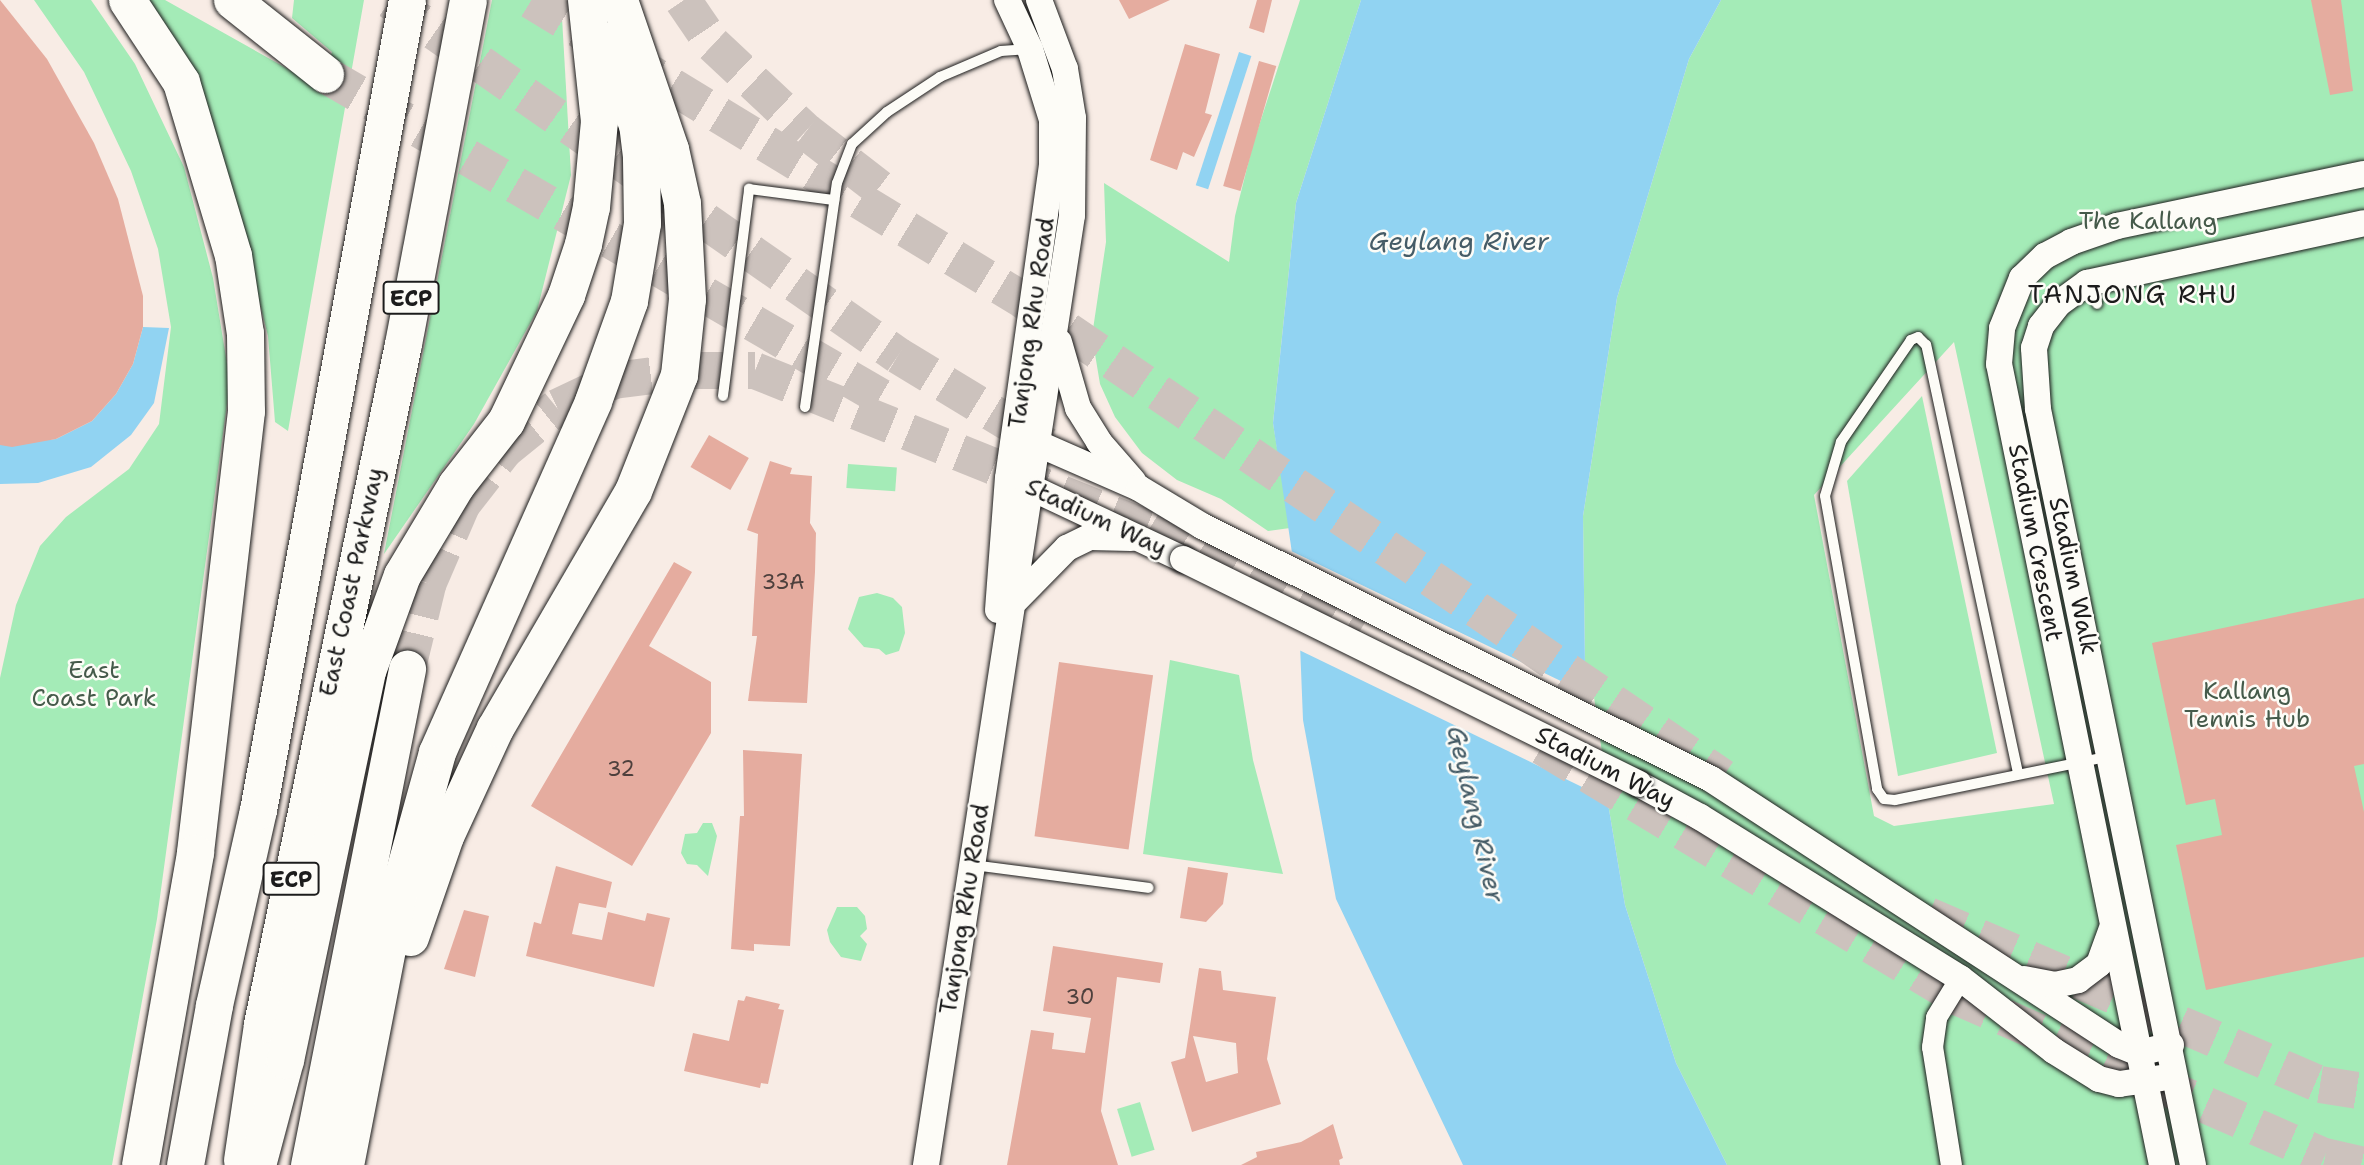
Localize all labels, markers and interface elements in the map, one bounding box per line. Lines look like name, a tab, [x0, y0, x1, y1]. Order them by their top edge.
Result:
park label: The Kallang	[2079, 208, 2217, 236]
street label: Tanjong Rhu Road	[1003, 216, 1061, 430]
water label: Geylang River	[1369, 225, 1549, 257]
road number: ECP	[381, 278, 441, 318]
district label: TANJONG RHU	[2029, 278, 2237, 310]
street label: Stadium Crescent	[2002, 442, 2068, 644]
street label: East Coast Parkway	[314, 465, 390, 699]
street label: Stadium Way	[1021, 473, 1171, 563]
street label: Stadium Walk	[2042, 495, 2104, 657]
house number: 33A	[762, 569, 804, 595]
park label: East Coast Park	[31, 657, 157, 713]
park label: Kallang Tennis Hub	[2184, 678, 2310, 734]
street label: Stadium Way	[1531, 721, 1679, 815]
water label: Geylang River	[1441, 723, 1511, 905]
house number: 32	[607, 756, 635, 782]
street label: Tanjong Rhu Road	[934, 802, 996, 1016]
road number: ECP	[261, 860, 321, 898]
house number: 30	[1065, 984, 1095, 1010]

